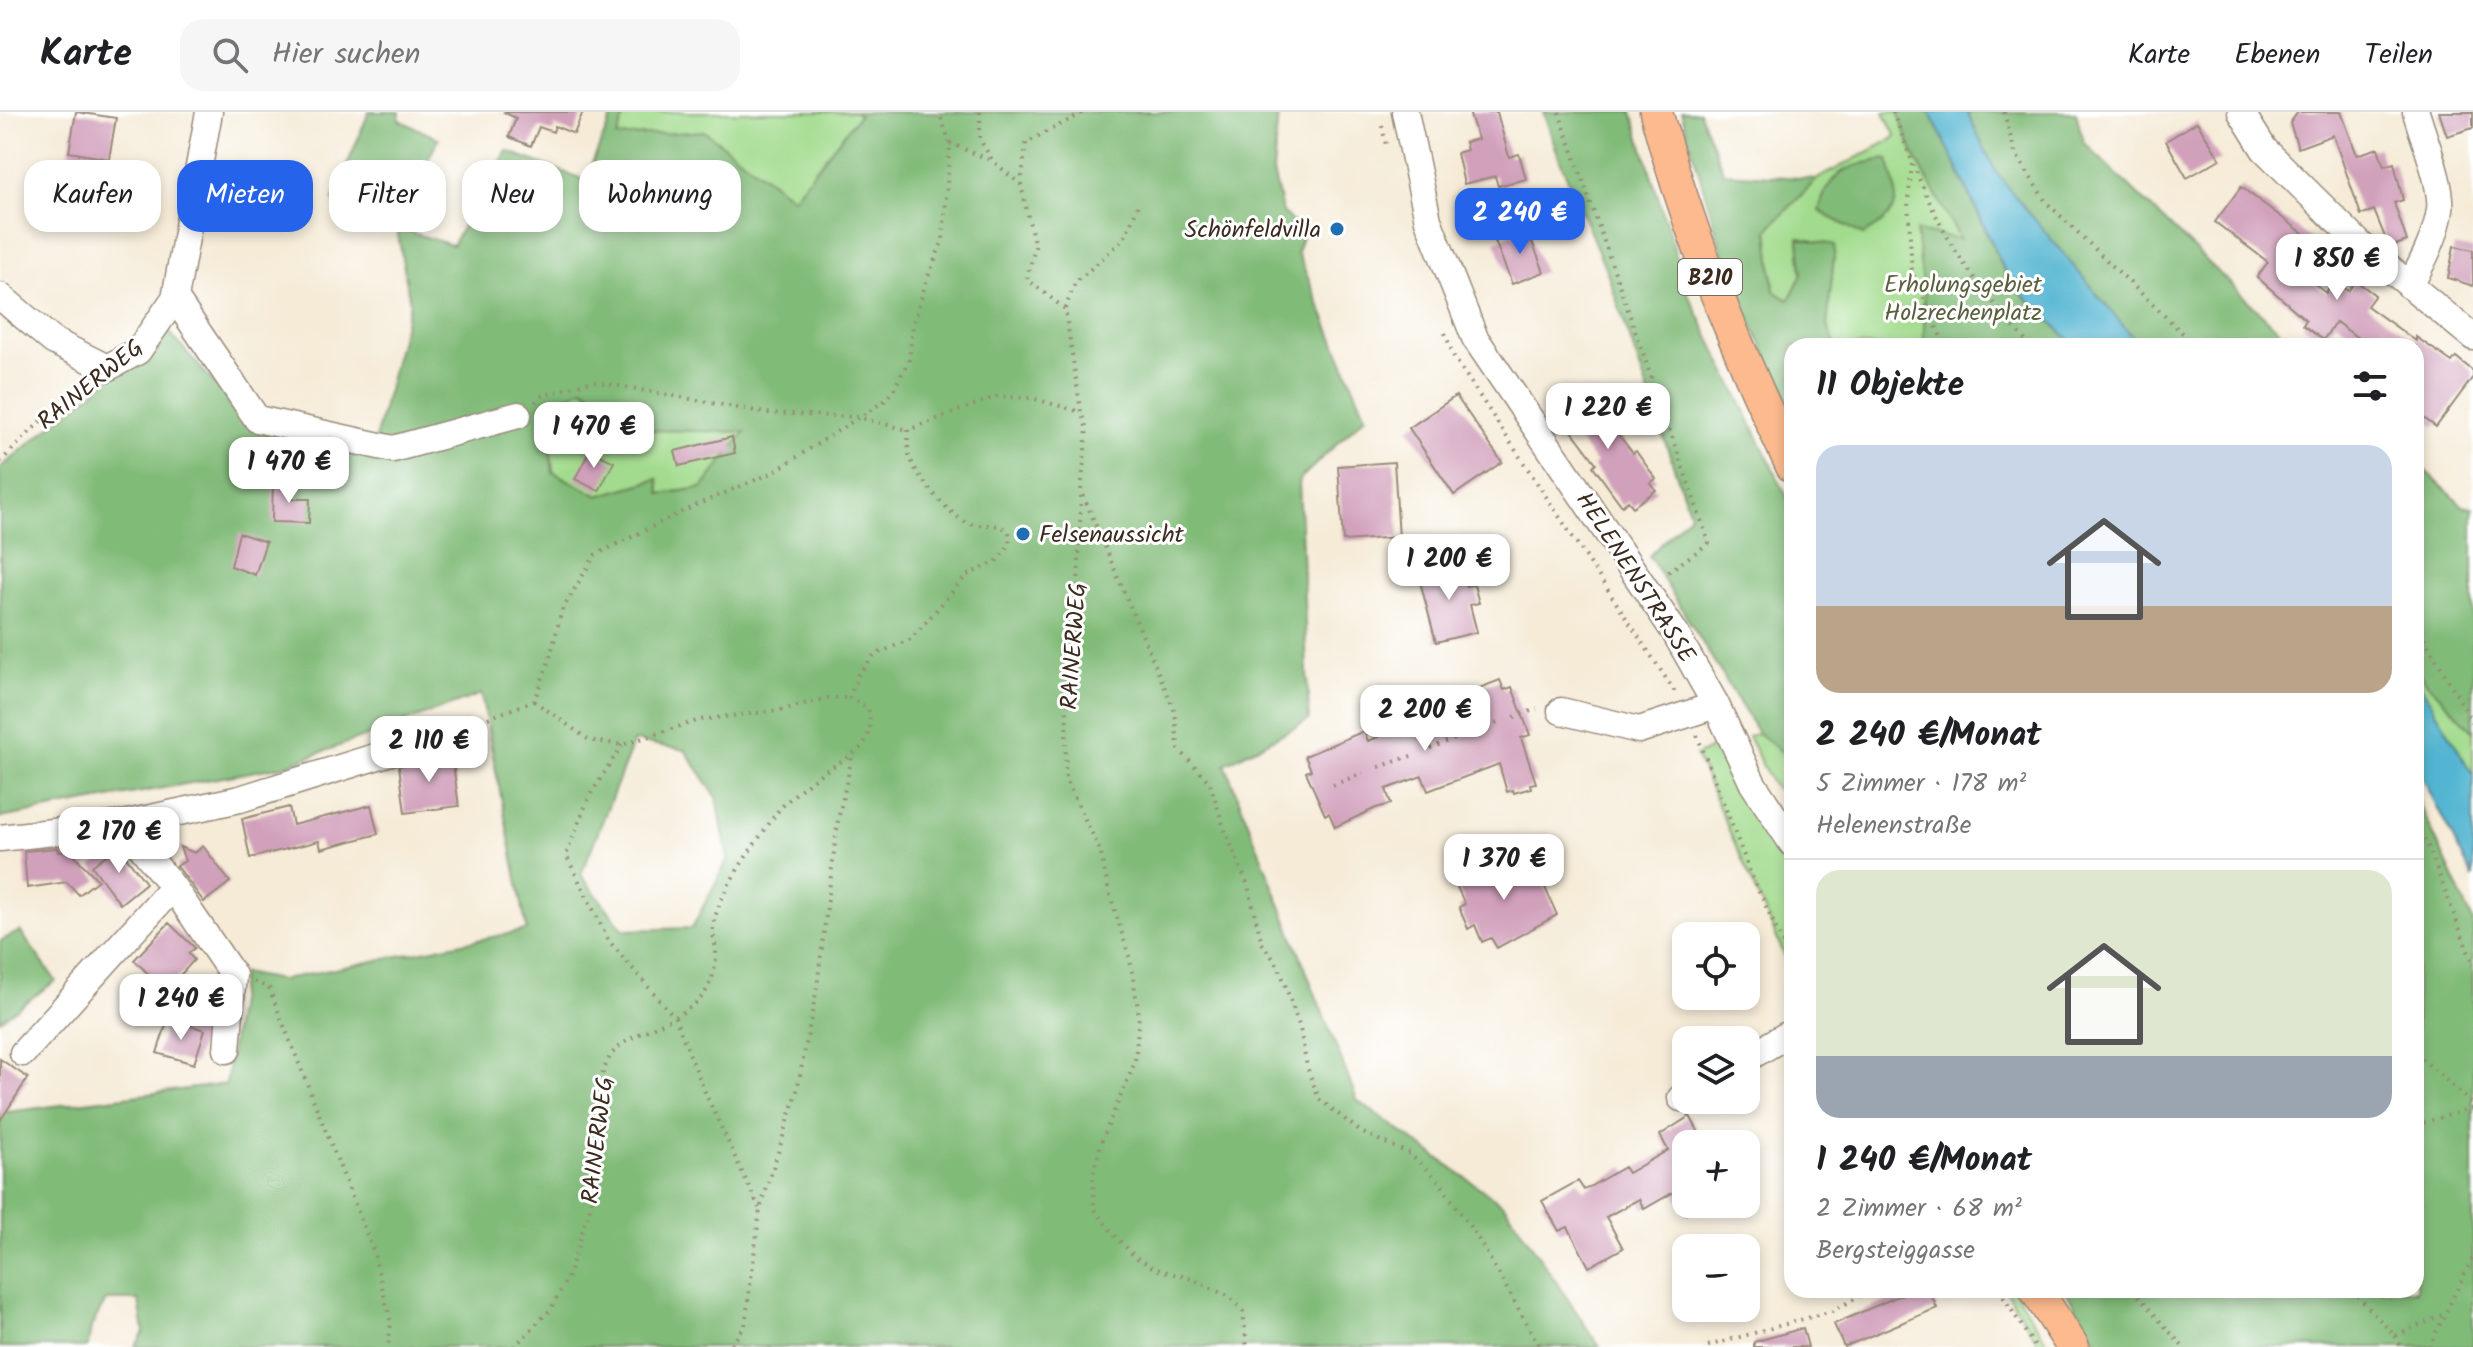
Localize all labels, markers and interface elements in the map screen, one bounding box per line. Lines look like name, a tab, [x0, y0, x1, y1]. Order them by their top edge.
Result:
search box	[180, 19, 740, 91]
text: Karte	[40, 25, 132, 85]
text: Hier suchen	[272, 31, 421, 79]
icon: search	[208, 33, 252, 77]
text: Karte	[2128, 33, 2190, 78]
text: Ebenen	[2234, 33, 2320, 78]
text: Teilen	[2364, 33, 2433, 78]
chip: Kaufen	[24, 160, 161, 232]
chip: Mieten	[177, 160, 313, 232]
chip: Filter	[329, 160, 446, 232]
chip: Neu	[462, 160, 563, 232]
chip: Wohnung	[579, 160, 741, 232]
pin: 2 240 €	[1446, 188, 1594, 256]
text: 2 240 €	[1473, 193, 1567, 235]
place label: Schönfeldvilla	[1185, 211, 1321, 250]
marker: Schönfeldvilla	[1328, 220, 1346, 238]
pin: 1 850 €	[2263, 234, 2411, 302]
text: 1 850 €	[2294, 239, 2380, 281]
road number: B210	[1678, 259, 1742, 295]
park label: Erholungsgebiet Holzrechenplatz	[1884, 266, 2043, 333]
street label: RAINERWEG	[29, 330, 153, 441]
text: 11 Objekte	[1816, 359, 1964, 413]
icon: filters	[2348, 364, 2392, 408]
pin: 1 220 €	[1534, 383, 1682, 451]
text: 1 220 €	[1564, 388, 1652, 430]
pin: 1 470 €	[520, 402, 668, 470]
text: 1 470 €	[552, 407, 636, 449]
pin: 1 470 €	[215, 437, 363, 505]
text: 1 470 €	[247, 442, 331, 484]
street label: HELENENSTRASSE	[1565, 484, 1705, 672]
icon: home	[2032, 497, 2176, 641]
place label: Felsenaussicht	[1039, 516, 1185, 555]
marker: Felsenaussicht	[1014, 525, 1032, 543]
pin: 1 200 €	[1375, 534, 1523, 602]
text: 1 200 €	[1406, 539, 1492, 581]
street label: RAINERWEG	[1051, 581, 1098, 711]
pin: 2 200 €	[1351, 685, 1499, 753]
text: 2 200 €	[1378, 690, 1472, 732]
text: 2 240 €/Monat	[1816, 709, 2042, 763]
pin: 2 110 €	[355, 716, 503, 784]
text: 2 110 €	[389, 721, 469, 763]
text: 5 Zimmer · 178 m²	[1816, 763, 2026, 805]
text: Helenenstraße	[1816, 805, 1971, 847]
pin: 2 170 €	[45, 807, 193, 875]
text: 2 170 €	[76, 812, 162, 854]
pin: 1 370 €	[1430, 834, 1578, 902]
text: 1 370 €	[1462, 839, 1546, 881]
map controls	[1672, 922, 1760, 1322]
button: locate	[1672, 922, 1760, 1010]
icon: home	[2032, 922, 2176, 1066]
pin: 1 240 €	[107, 974, 255, 1042]
text: 1 240 €	[137, 979, 225, 1021]
button: layers	[1672, 1026, 1760, 1114]
street label: RAINERWEG	[571, 1074, 626, 1206]
button: +	[1672, 1130, 1760, 1218]
text: 1 240 €/Monat	[1816, 1134, 2032, 1188]
text: 2 Zimmer · 68 m²	[1816, 1188, 2022, 1230]
text: Bergsteiggasse	[1816, 1230, 1975, 1272]
button: −	[1672, 1234, 1760, 1322]

